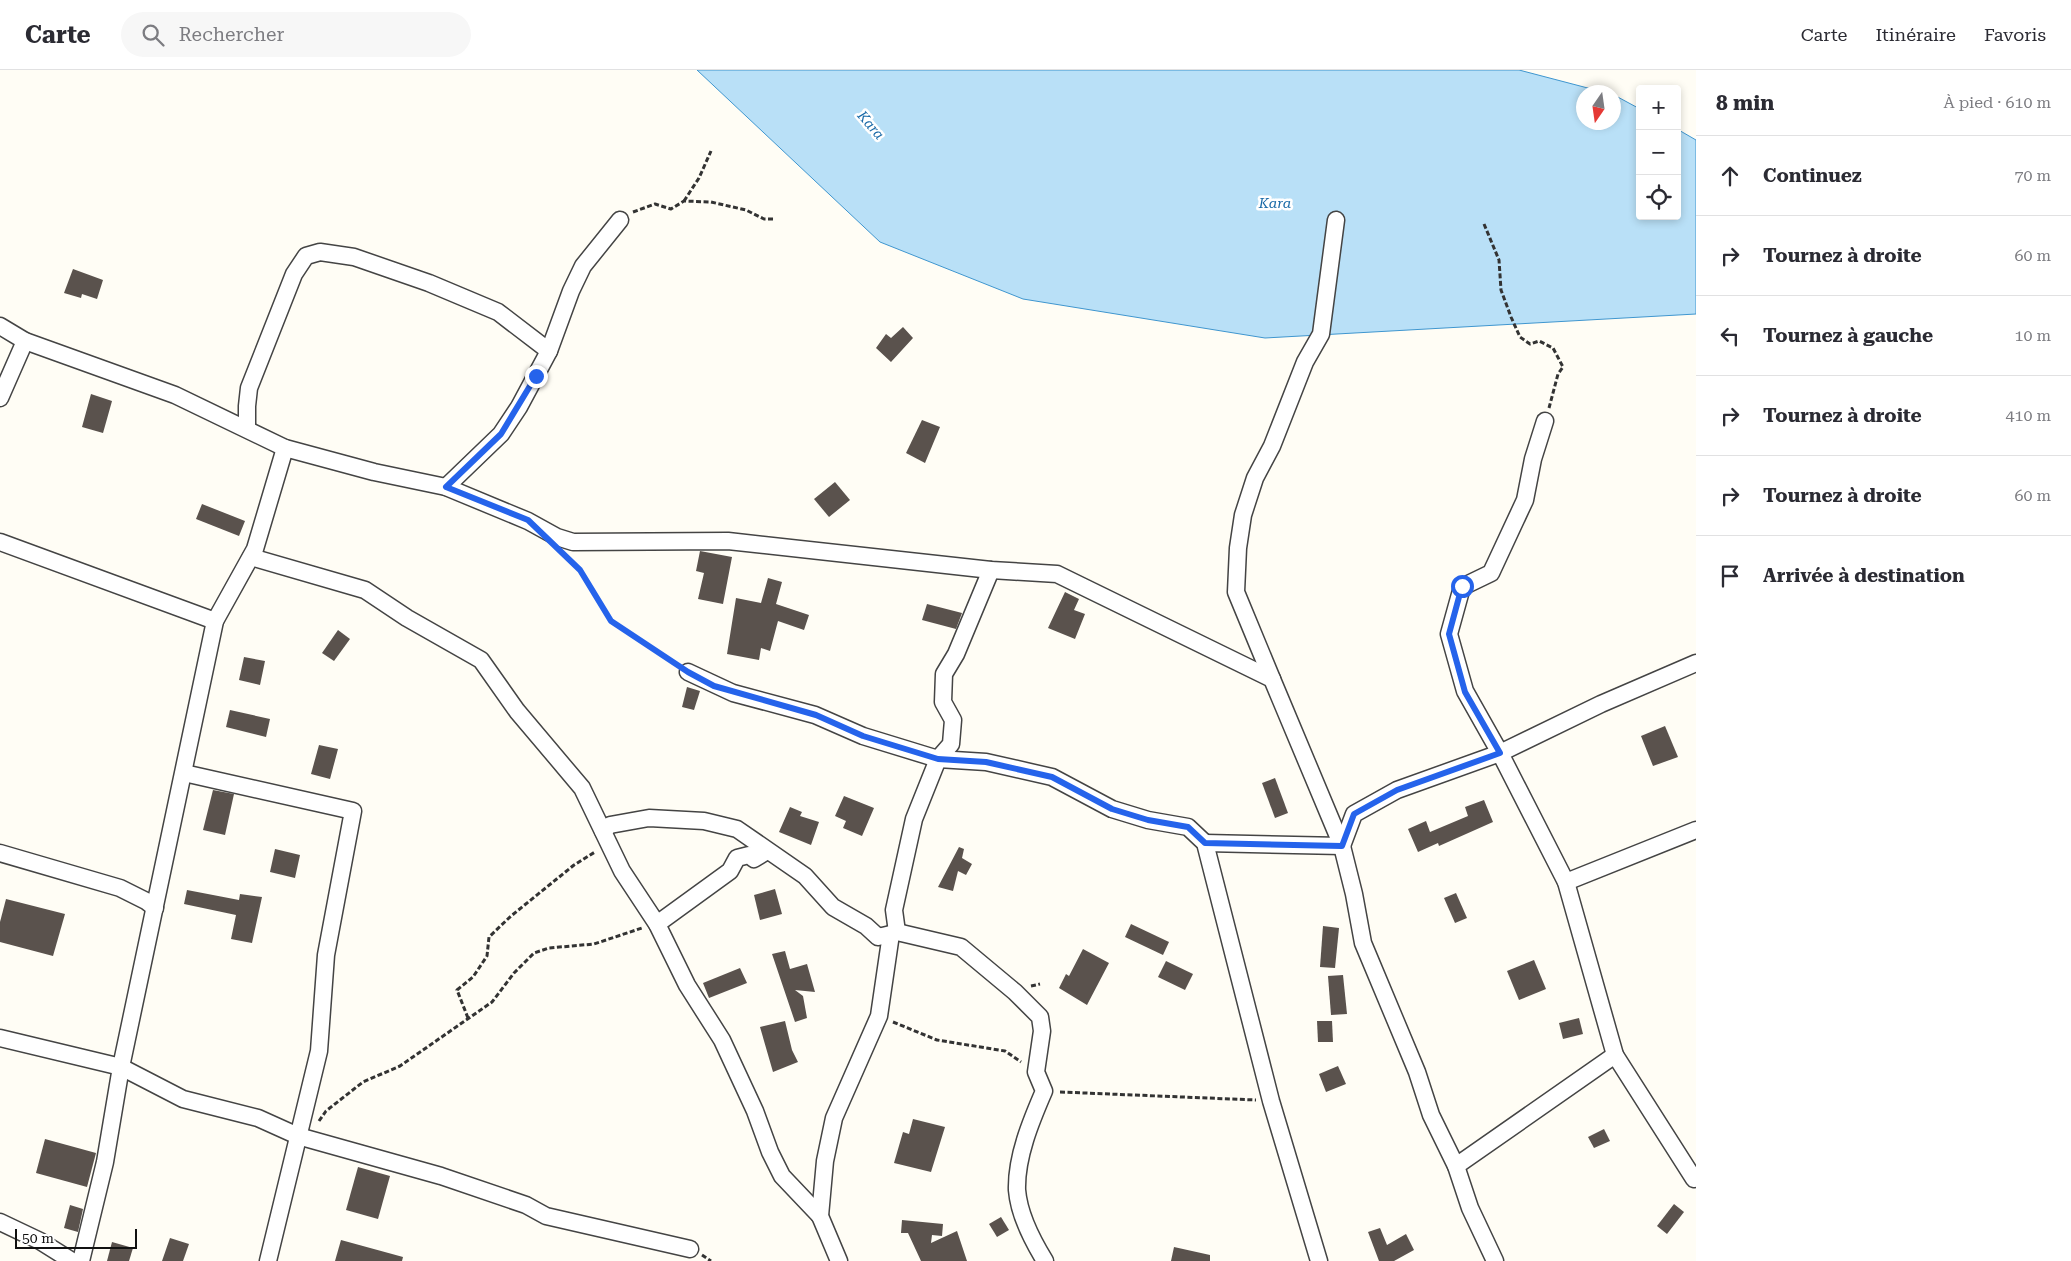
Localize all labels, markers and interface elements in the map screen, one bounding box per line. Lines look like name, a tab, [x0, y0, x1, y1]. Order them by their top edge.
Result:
search box	[121, 12, 471, 57]
text: Carte	[25, 21, 91, 49]
icon: search	[139, 21, 167, 49]
text: Rechercher	[179, 23, 284, 46]
text: Carte	[1801, 24, 1847, 45]
text: Itinéraire	[1875, 24, 1956, 45]
text: Favoris	[1984, 24, 2046, 45]
north arrow	[1576, 85, 1621, 130]
map controls	[1636, 85, 1681, 220]
button: +	[1636, 85, 1681, 130]
text: 8 min	[1716, 91, 1774, 115]
text: À pied · 610 m	[1943, 93, 2051, 112]
water label: Kara	[854, 107, 888, 142]
button: −	[1636, 130, 1681, 175]
icon: ahead	[1716, 162, 1744, 190]
text: Continuez	[1763, 164, 1862, 187]
text: 70 m	[2014, 166, 2051, 185]
button: locate	[1636, 175, 1681, 220]
water label: Kara	[1258, 195, 1291, 211]
icon: right	[1716, 242, 1744, 270]
text: Tournez à droite	[1763, 244, 1922, 267]
text: 60 m	[2014, 246, 2051, 265]
icon: left	[1716, 322, 1744, 350]
text: Tournez à gauche	[1763, 324, 1933, 347]
text: 10 m	[2014, 326, 2051, 345]
route end	[525, 365, 548, 388]
icon: right	[1716, 402, 1744, 430]
text: Tournez à droite	[1763, 404, 1922, 427]
text: 410 m	[2005, 406, 2051, 425]
icon: right	[1716, 482, 1744, 510]
text: Tournez à droite	[1763, 484, 1922, 507]
text: 60 m	[2014, 486, 2051, 505]
icon: arrive	[1716, 562, 1744, 590]
text: Arrivée à destination	[1763, 564, 1965, 587]
route start	[1451, 575, 1474, 598]
scale bar	[15, 1226, 138, 1249]
text: 50 m	[22, 1230, 54, 1246]

